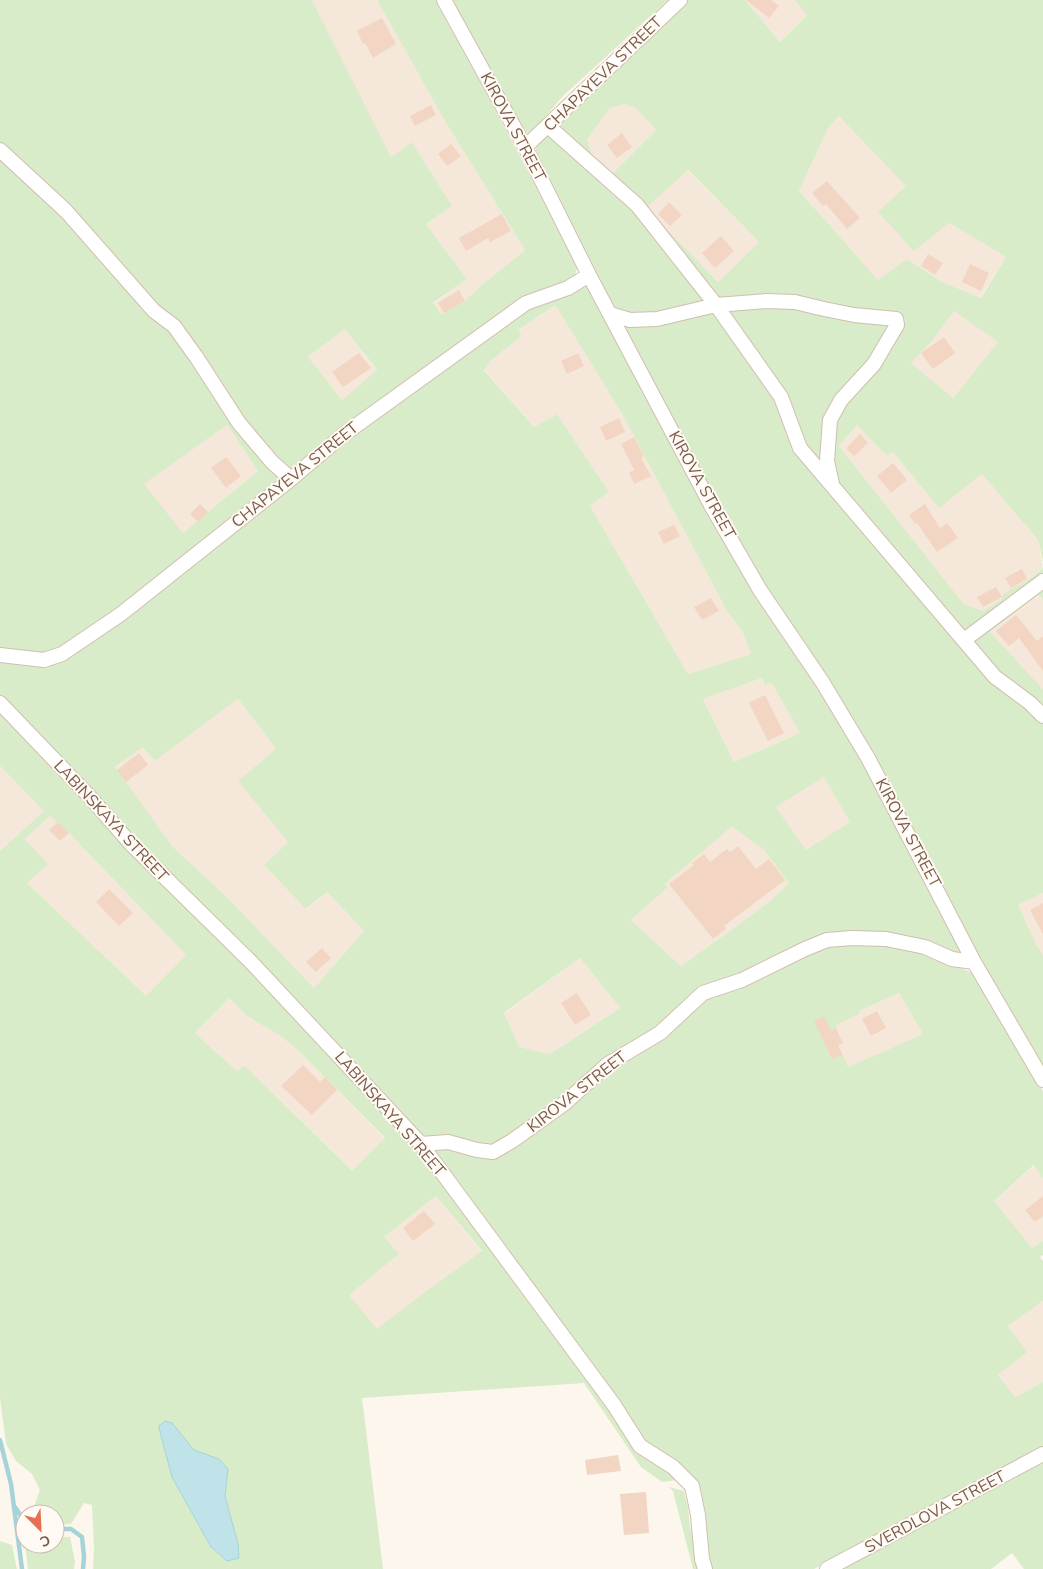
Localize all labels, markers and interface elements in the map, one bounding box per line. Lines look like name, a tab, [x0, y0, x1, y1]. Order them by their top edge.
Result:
street label: CHAPAYEVA STREET	[539, 11, 667, 137]
street label: KIROVA STREET	[475, 69, 551, 186]
street label: CHAPAYEVA STREET	[227, 417, 363, 533]
street label: KIROVA STREET	[663, 427, 741, 543]
street label: LABINSKAYA STREET	[49, 755, 174, 887]
street label: KIROVA STREET	[870, 775, 946, 892]
street label: KIROVA STREET	[523, 1046, 632, 1138]
street label: LABINSKAYA STREET	[330, 1047, 451, 1182]
street label: SVERDLOVA STREET	[861, 1465, 1010, 1558]
north arrow	[15, 1504, 65, 1554]
text: С	[36, 1530, 53, 1551]

